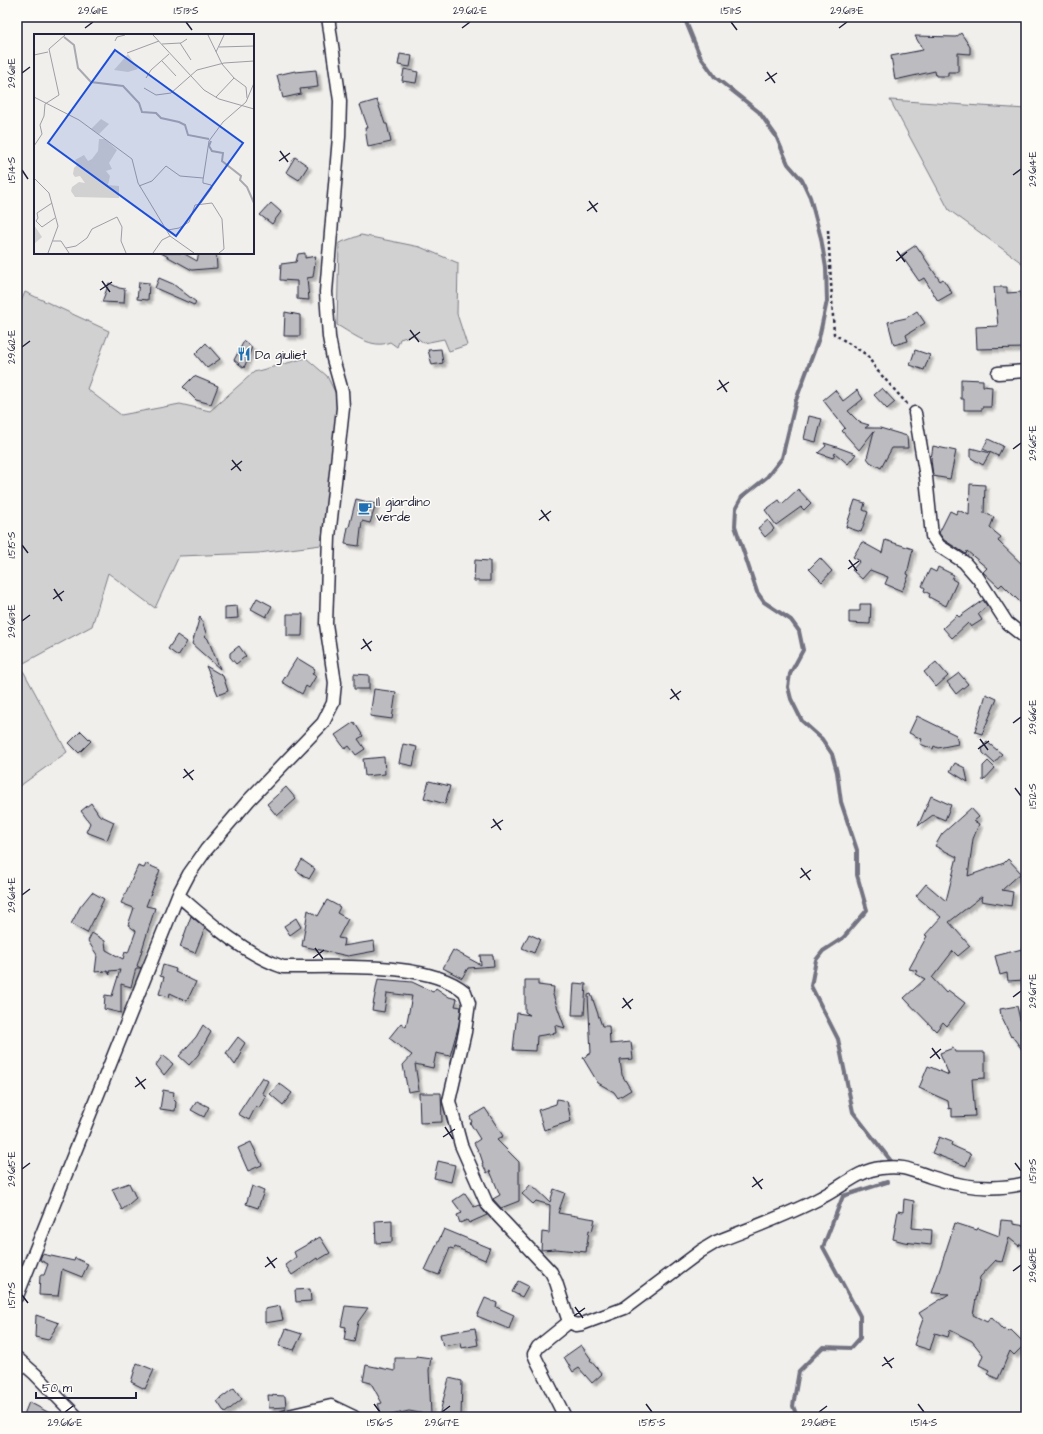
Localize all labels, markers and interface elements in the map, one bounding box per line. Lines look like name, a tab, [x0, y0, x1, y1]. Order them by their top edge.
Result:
text: 29.611°E	[78, 4, 108, 18]
text: 1.513°S	[174, 4, 199, 18]
text: 29.612°E	[453, 4, 487, 18]
text: 1.511°S	[721, 4, 742, 18]
text: 29.613°E	[830, 4, 864, 18]
inset map	[34, 34, 254, 254]
text: 29.611°E	[5, 58, 19, 88]
text: 29.614°E	[1026, 151, 1040, 187]
text: 1.514°S	[5, 156, 19, 183]
text: 29.612°E	[5, 330, 19, 364]
restaurant icon: Da giuliet	[236, 346, 252, 362]
place label: Da giuliet	[255, 346, 308, 365]
text: 29.615°E	[1026, 425, 1040, 461]
place label: Il giardino verde	[376, 493, 431, 526]
cafe icon: Il giardino verde	[357, 500, 373, 516]
text: 1.515°S	[5, 531, 19, 558]
text: 29.613°E	[5, 604, 19, 638]
text: 29.616°E	[1026, 700, 1040, 734]
text: 1.512°S	[1026, 783, 1040, 809]
text: 29.614°E	[5, 877, 19, 913]
text: 29.617°E	[1026, 974, 1040, 1008]
text: 29.615°E	[5, 1151, 19, 1187]
text: 1.513°S	[1026, 1158, 1040, 1183]
text: 29.618°E	[1026, 1247, 1040, 1282]
text: 1.517°S	[5, 1282, 19, 1308]
scale bar	[36, 1374, 136, 1400]
text: 50 m	[42, 1380, 73, 1397]
text: 29.616°E	[48, 1416, 82, 1430]
text: 1.516°S	[367, 1416, 394, 1430]
text: 29.617°E	[425, 1416, 459, 1430]
text: 1.515°S	[639, 1416, 666, 1430]
text: 29.618°E	[802, 1416, 837, 1430]
text: 1.514°S	[911, 1416, 938, 1430]

